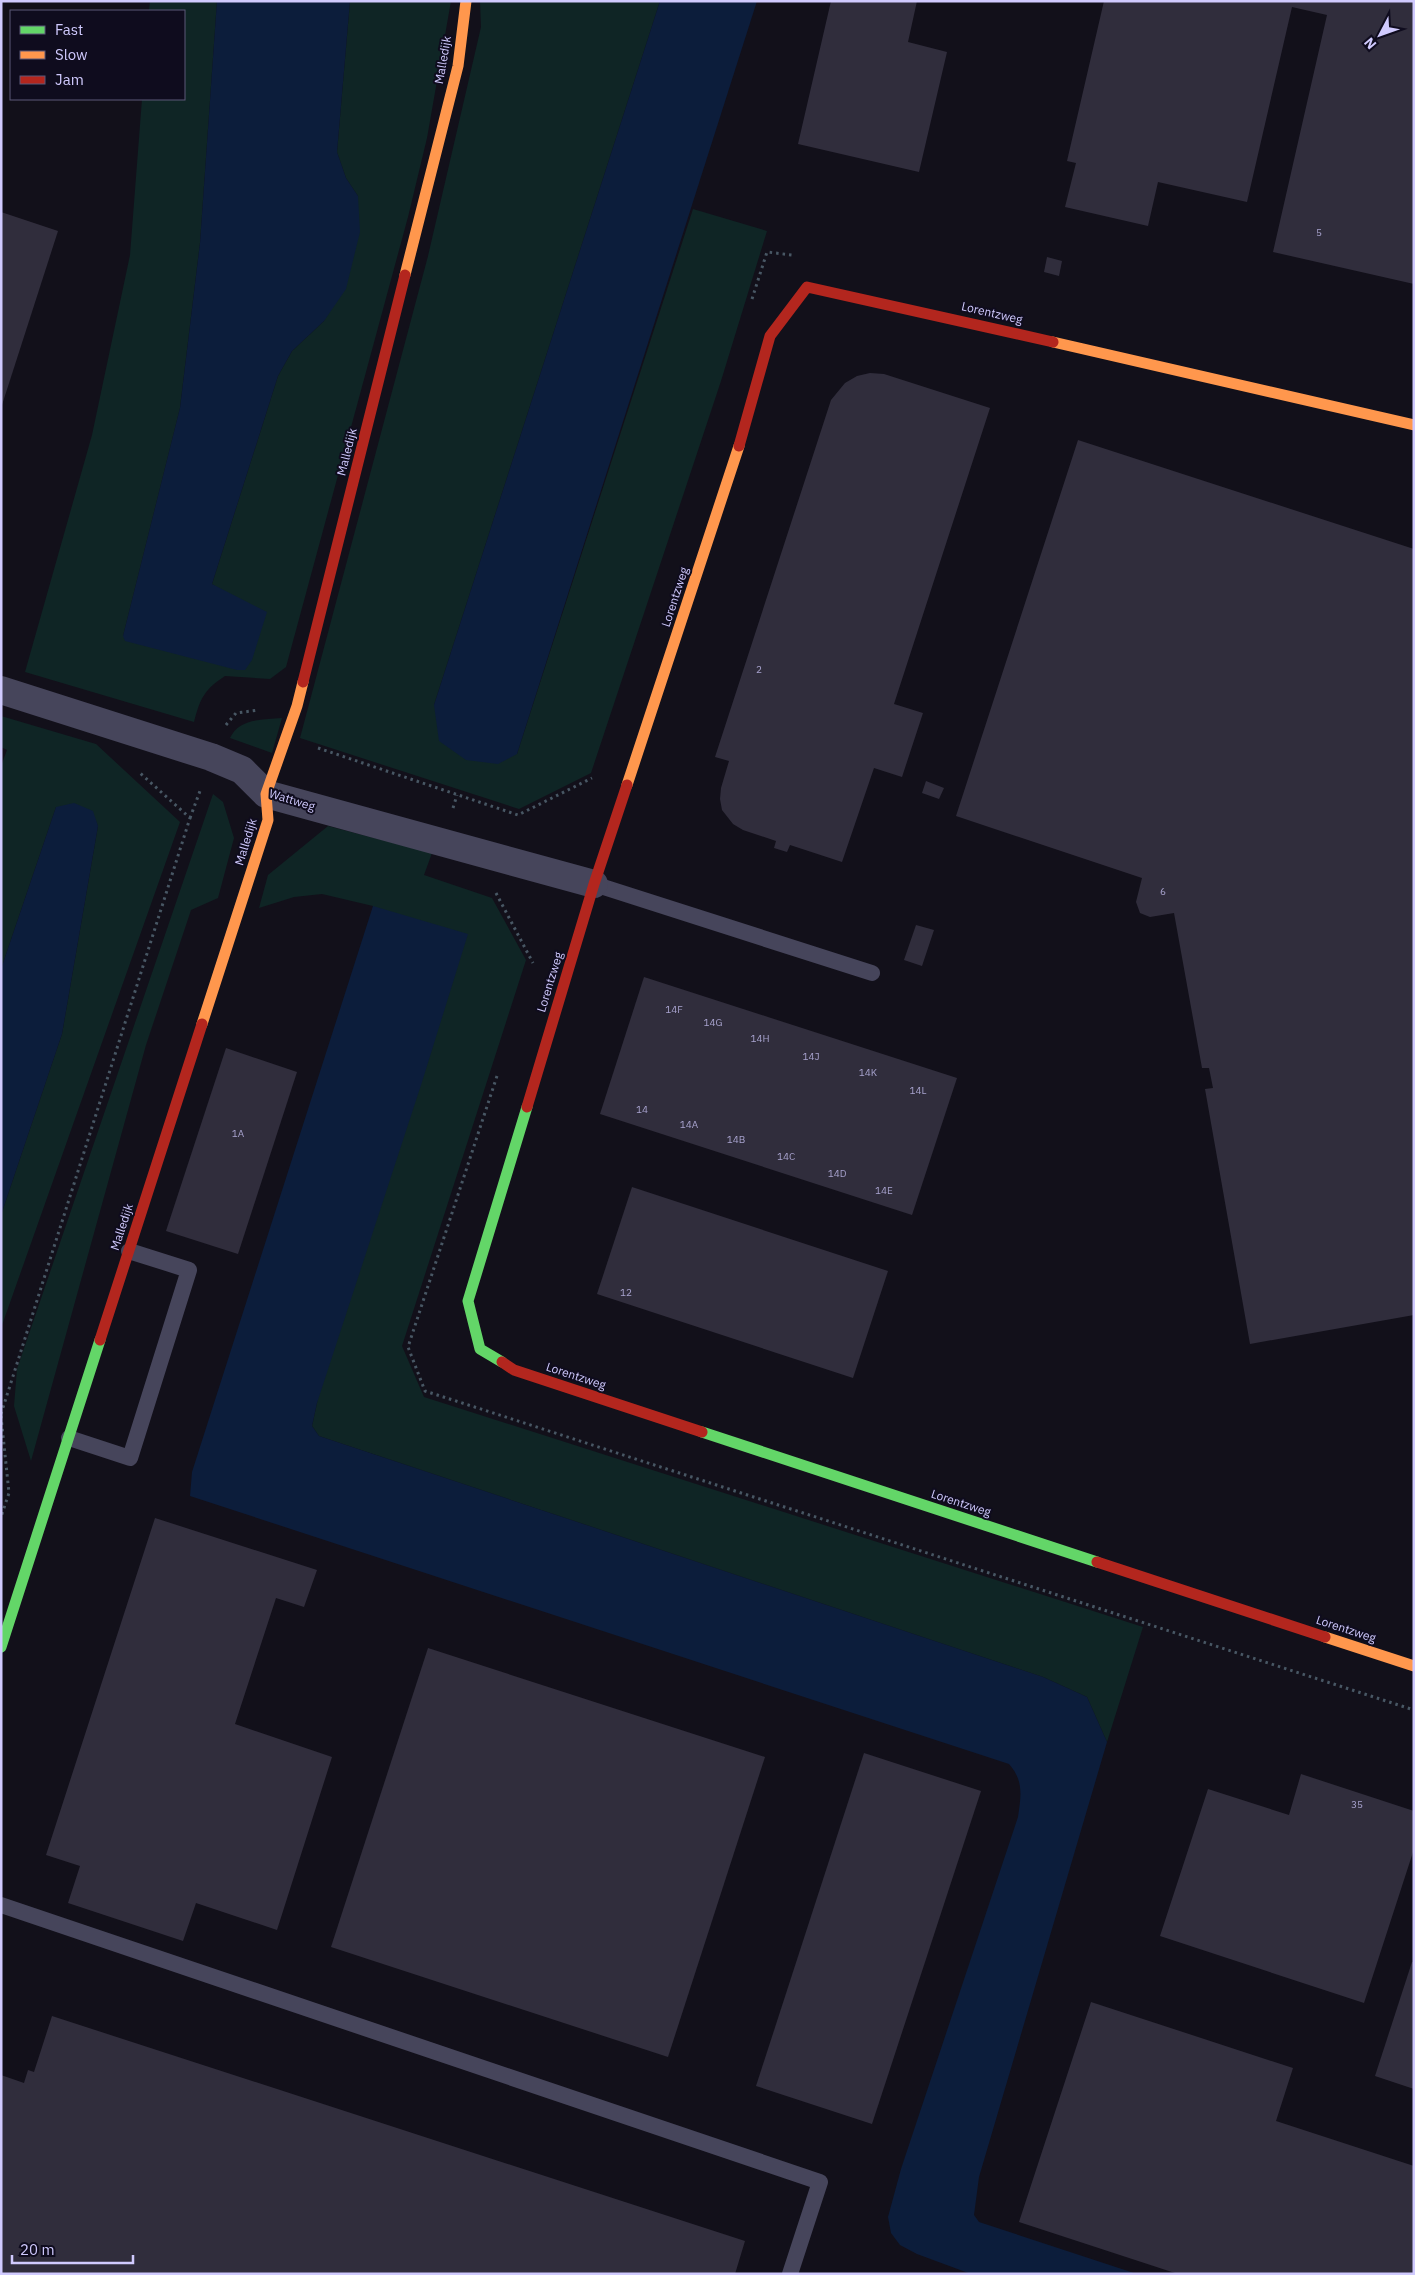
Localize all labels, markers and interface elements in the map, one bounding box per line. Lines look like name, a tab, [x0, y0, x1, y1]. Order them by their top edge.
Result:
legend	[10, 10, 185, 100]
north arrow	[1355, 10, 1405, 60]
text: Fast	[55, 20, 83, 39]
street label: Malledijk	[431, 34, 454, 85]
text: N	[1360, 34, 1380, 53]
text: Slow	[55, 45, 88, 64]
text: Jam	[55, 70, 84, 89]
house number: 5	[1316, 226, 1322, 239]
street label: Lorentzweg	[960, 298, 1025, 327]
street label: Malledijk	[333, 426, 360, 477]
street label: Lorentzweg	[658, 564, 691, 629]
house number: 2	[756, 663, 762, 676]
street label: Wattweg	[267, 785, 318, 814]
street label: Malledijk	[231, 816, 260, 867]
house number: 6	[1160, 885, 1166, 898]
street label: Lorentzweg	[533, 949, 566, 1014]
house number: 14F	[665, 1003, 683, 1016]
house number: 14G	[704, 1016, 723, 1029]
house number: 14H	[750, 1032, 770, 1045]
house number: 14J	[802, 1050, 820, 1063]
house number: 14K	[859, 1066, 878, 1079]
house number: 14L	[909, 1084, 927, 1097]
house number: 14	[636, 1103, 648, 1116]
house number: 14A	[680, 1118, 699, 1131]
house number: 1A	[232, 1127, 245, 1140]
house number: 14B	[727, 1133, 745, 1146]
house number: 14C	[777, 1150, 795, 1163]
house number: 14D	[828, 1167, 847, 1180]
house number: 14E	[875, 1184, 893, 1197]
street label: Malledijk	[107, 1201, 136, 1252]
house number: 12	[620, 1286, 632, 1299]
street label: Lorentzweg	[544, 1359, 609, 1392]
street label: Lorentzweg	[929, 1486, 994, 1519]
street label: Lorentzweg	[1314, 1612, 1379, 1645]
house number: 35	[1351, 1798, 1363, 1811]
scale bar	[12, 2232, 134, 2264]
text: 20 m	[20, 2240, 55, 2259]

